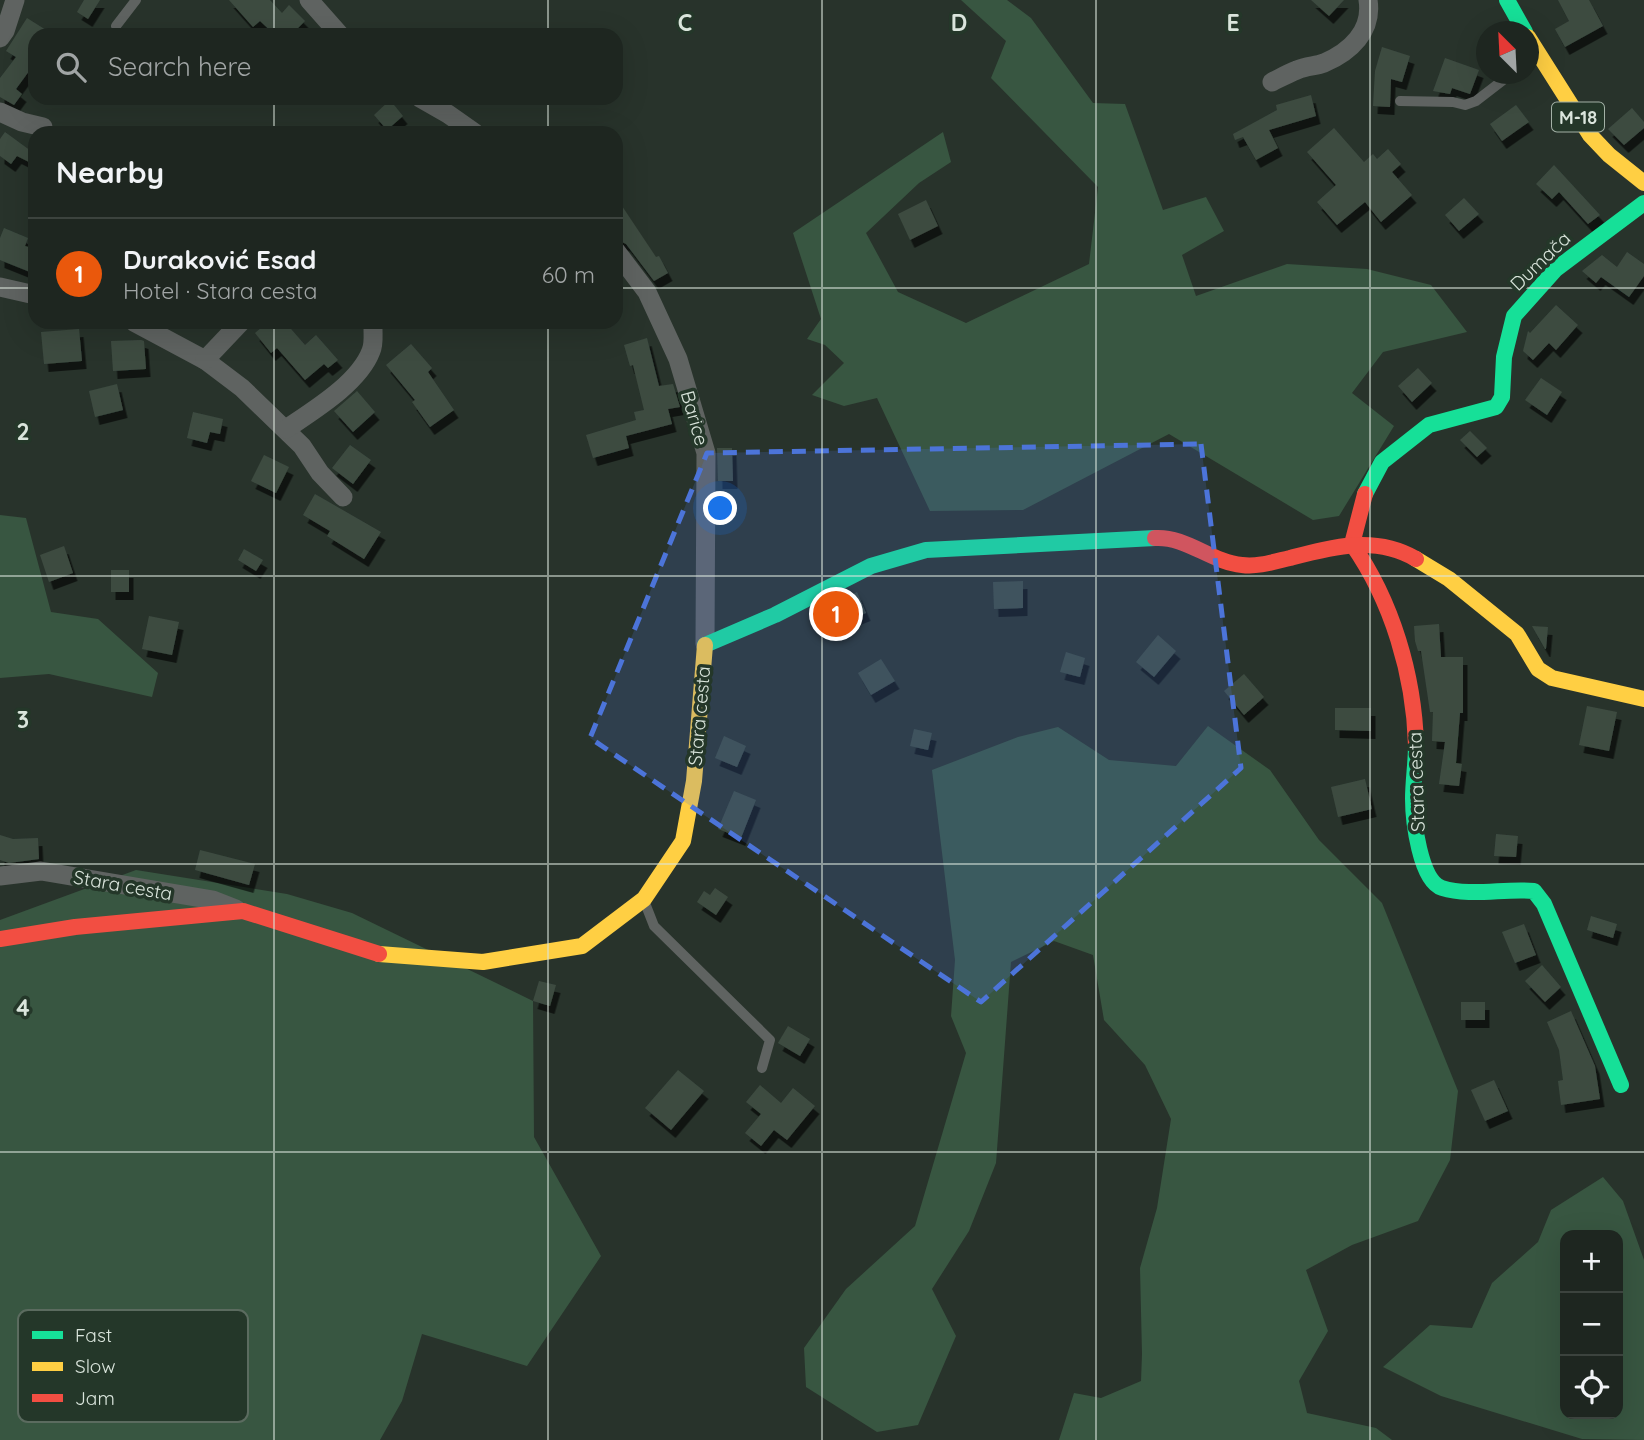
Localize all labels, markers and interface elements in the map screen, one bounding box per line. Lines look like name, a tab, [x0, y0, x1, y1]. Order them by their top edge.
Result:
text: C	[678, 8, 692, 37]
text: D	[951, 8, 967, 37]
text: E	[1226, 8, 1240, 37]
north arrow	[1476, 21, 1539, 84]
search box	[28, 28, 623, 105]
icon: search	[52, 48, 90, 86]
text: Search here	[108, 50, 252, 83]
road number: M-18	[1552, 103, 1604, 132]
text: Nearby	[56, 153, 164, 191]
street label: Dumača	[1505, 226, 1575, 296]
text: Duraković Esad	[123, 243, 316, 276]
text: 1	[75, 260, 83, 289]
text: 60 m	[542, 260, 595, 289]
text: Hotel · Stara cesta	[123, 276, 317, 305]
street label: Barice	[676, 388, 714, 448]
text: 2	[16, 417, 30, 446]
your location	[703, 491, 737, 525]
pin: 1	[813, 588, 859, 640]
street label: Stara cesta	[683, 665, 715, 767]
text: 3	[17, 705, 29, 734]
street label: Stara cesta	[1402, 732, 1430, 832]
street label: Stara cesta	[72, 865, 174, 905]
text: 4	[16, 993, 30, 1022]
map controls	[1560, 1230, 1623, 1419]
button: +	[1560, 1230, 1623, 1293]
button: −	[1560, 1293, 1623, 1356]
legend	[18, 1310, 248, 1422]
text: Fast	[75, 1323, 112, 1347]
text: Slow	[75, 1354, 116, 1378]
button: locate	[1560, 1356, 1623, 1419]
text: Jam	[75, 1386, 115, 1410]

